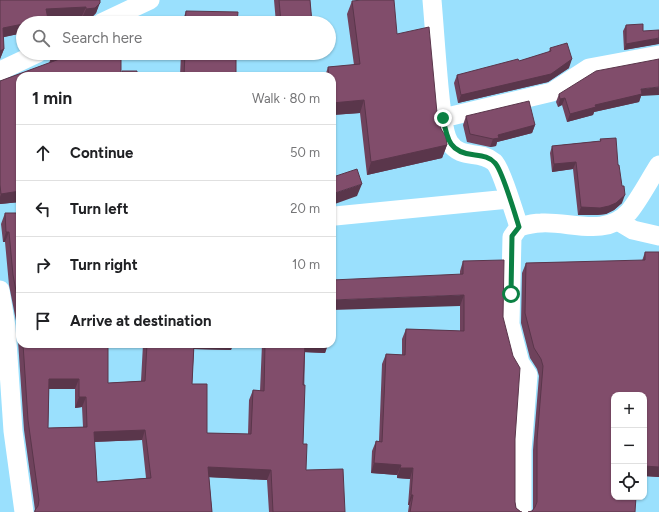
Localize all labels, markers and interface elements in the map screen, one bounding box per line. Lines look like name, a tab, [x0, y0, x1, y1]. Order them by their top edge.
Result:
search box	[16, 16, 336, 60]
icon: search	[30, 27, 52, 49]
text: Search here	[62, 29, 142, 47]
text: 1 min	[32, 88, 72, 108]
text: Walk · 80 m	[252, 91, 320, 106]
route end	[434, 109, 452, 127]
icon: ahead	[32, 142, 54, 164]
text: Continue	[70, 144, 133, 162]
text: 50 m	[290, 145, 320, 160]
icon: left	[32, 198, 54, 220]
text: Turn left	[70, 200, 128, 218]
text: 20 m	[290, 201, 320, 216]
icon: right	[32, 254, 54, 276]
text: Turn right	[70, 256, 138, 274]
text: 10 m	[292, 257, 320, 272]
route start	[502, 285, 520, 303]
icon: arrive	[32, 310, 54, 332]
text: Arrive at destination	[70, 312, 211, 330]
map controls	[611, 392, 647, 500]
button: +	[611, 392, 647, 428]
button: −	[611, 428, 647, 464]
button: locate	[611, 464, 647, 500]

